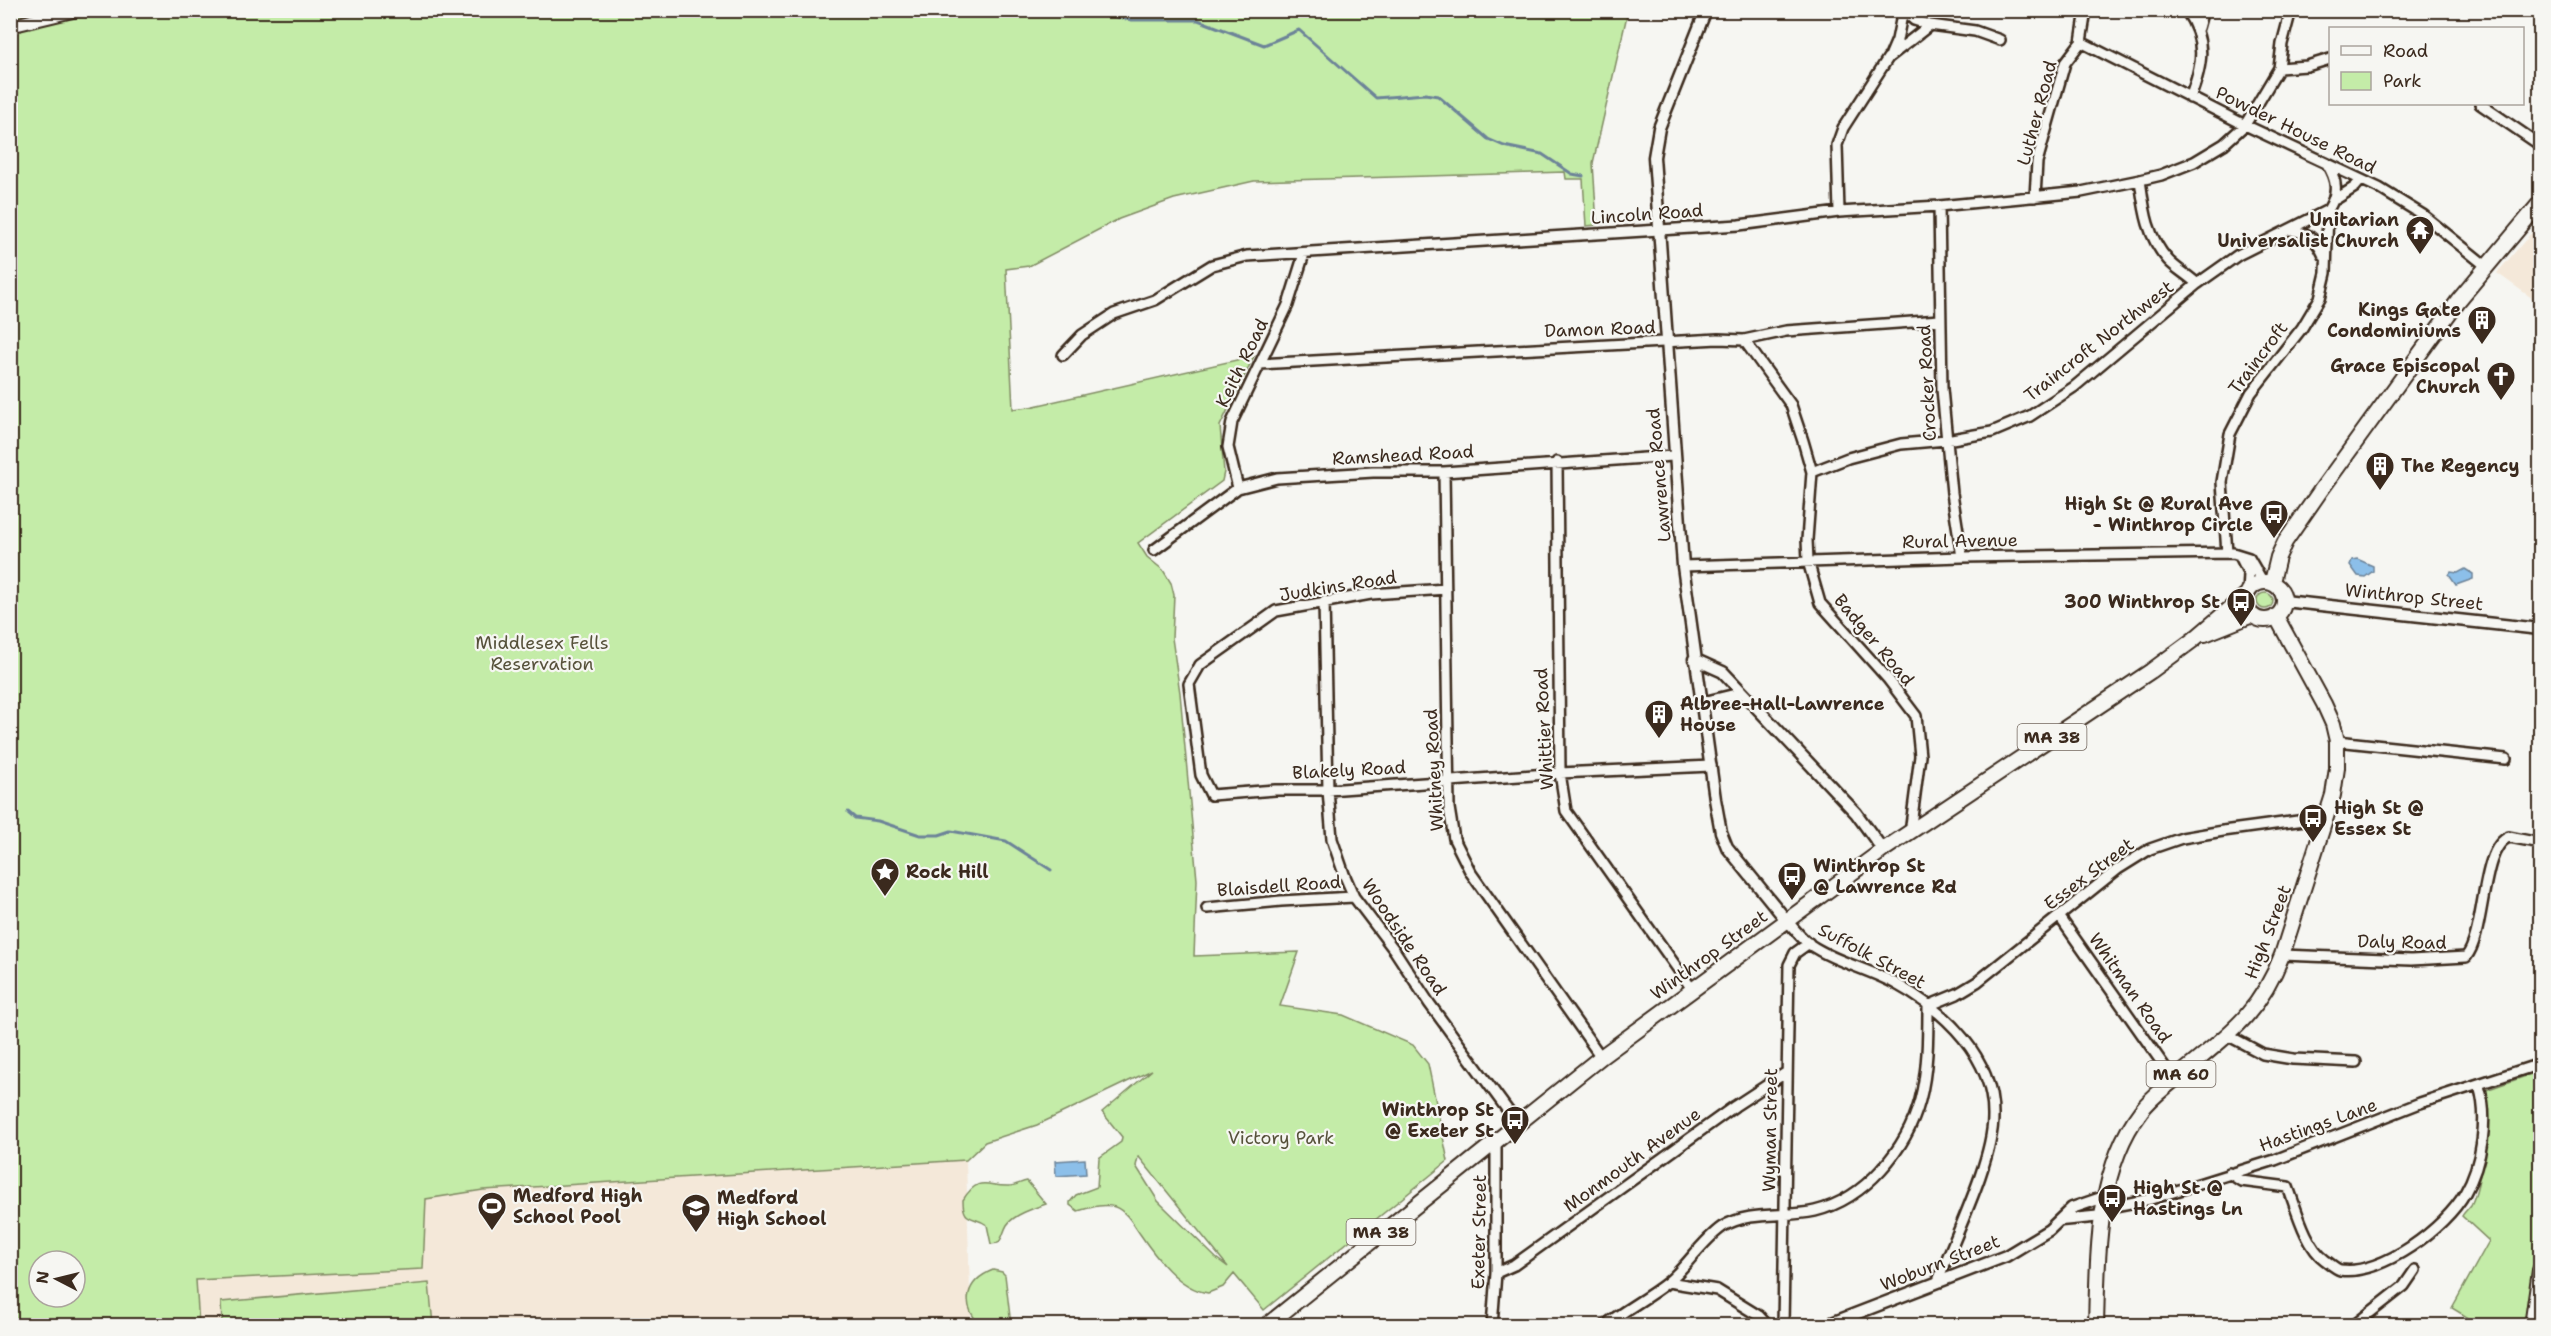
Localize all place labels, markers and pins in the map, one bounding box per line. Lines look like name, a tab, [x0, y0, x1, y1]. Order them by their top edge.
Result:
place label: Unitarian Universalist Church	[2217, 208, 2399, 253]
temple icon: Unitarian Universalist Church	[2404, 214, 2436, 256]
place label: Kings Gate Condominiums	[2327, 298, 2461, 343]
building icon: Kings Gate Condominiums	[2466, 304, 2498, 346]
place label: Grace Episcopal Church	[2330, 354, 2480, 399]
church icon: Grace Episcopal Church	[2485, 360, 2517, 402]
building icon: The Regency	[2364, 450, 2396, 492]
place label: The Regency	[2401, 454, 2520, 478]
place label: High St @ Rural Ave - Winthrop Circle	[2065, 492, 2253, 537]
bus stop icon: High St @ Rural Ave - Winthrop Circle	[2258, 498, 2290, 540]
bus stop icon: 300 Winthrop St	[2225, 586, 2257, 628]
place label: 300 Winthrop St	[2064, 590, 2220, 614]
place label: Albree-Hall-Lawrence House	[1680, 692, 1885, 737]
building icon: Albree-Hall-Lawrence House	[1643, 698, 1675, 740]
place label: High St @ Essex St	[2334, 796, 2424, 841]
bus stop icon: High St @ Essex St	[2297, 802, 2329, 844]
place label: Winthrop St @ Lawrence Rd	[1813, 854, 1957, 899]
place icon: Rock Hill	[869, 856, 901, 898]
place label: Rock Hill	[906, 860, 988, 884]
bus stop icon: Winthrop St @ Lawrence Rd	[1776, 860, 1808, 902]
place label: Winthrop St @ Exeter St	[1382, 1098, 1494, 1143]
bus stop icon: Winthrop St @ Exeter St	[1499, 1104, 1531, 1146]
place label: High St @ Hastings Ln	[2133, 1176, 2243, 1221]
bus stop icon: High St @ Hastings Ln	[2096, 1182, 2128, 1224]
place label: Medford High School Pool	[513, 1184, 643, 1229]
place label: Medford High School	[717, 1186, 826, 1231]
sports icon: Medford High School Pool	[476, 1190, 508, 1232]
school or university icon: Medford High School	[680, 1192, 712, 1234]

